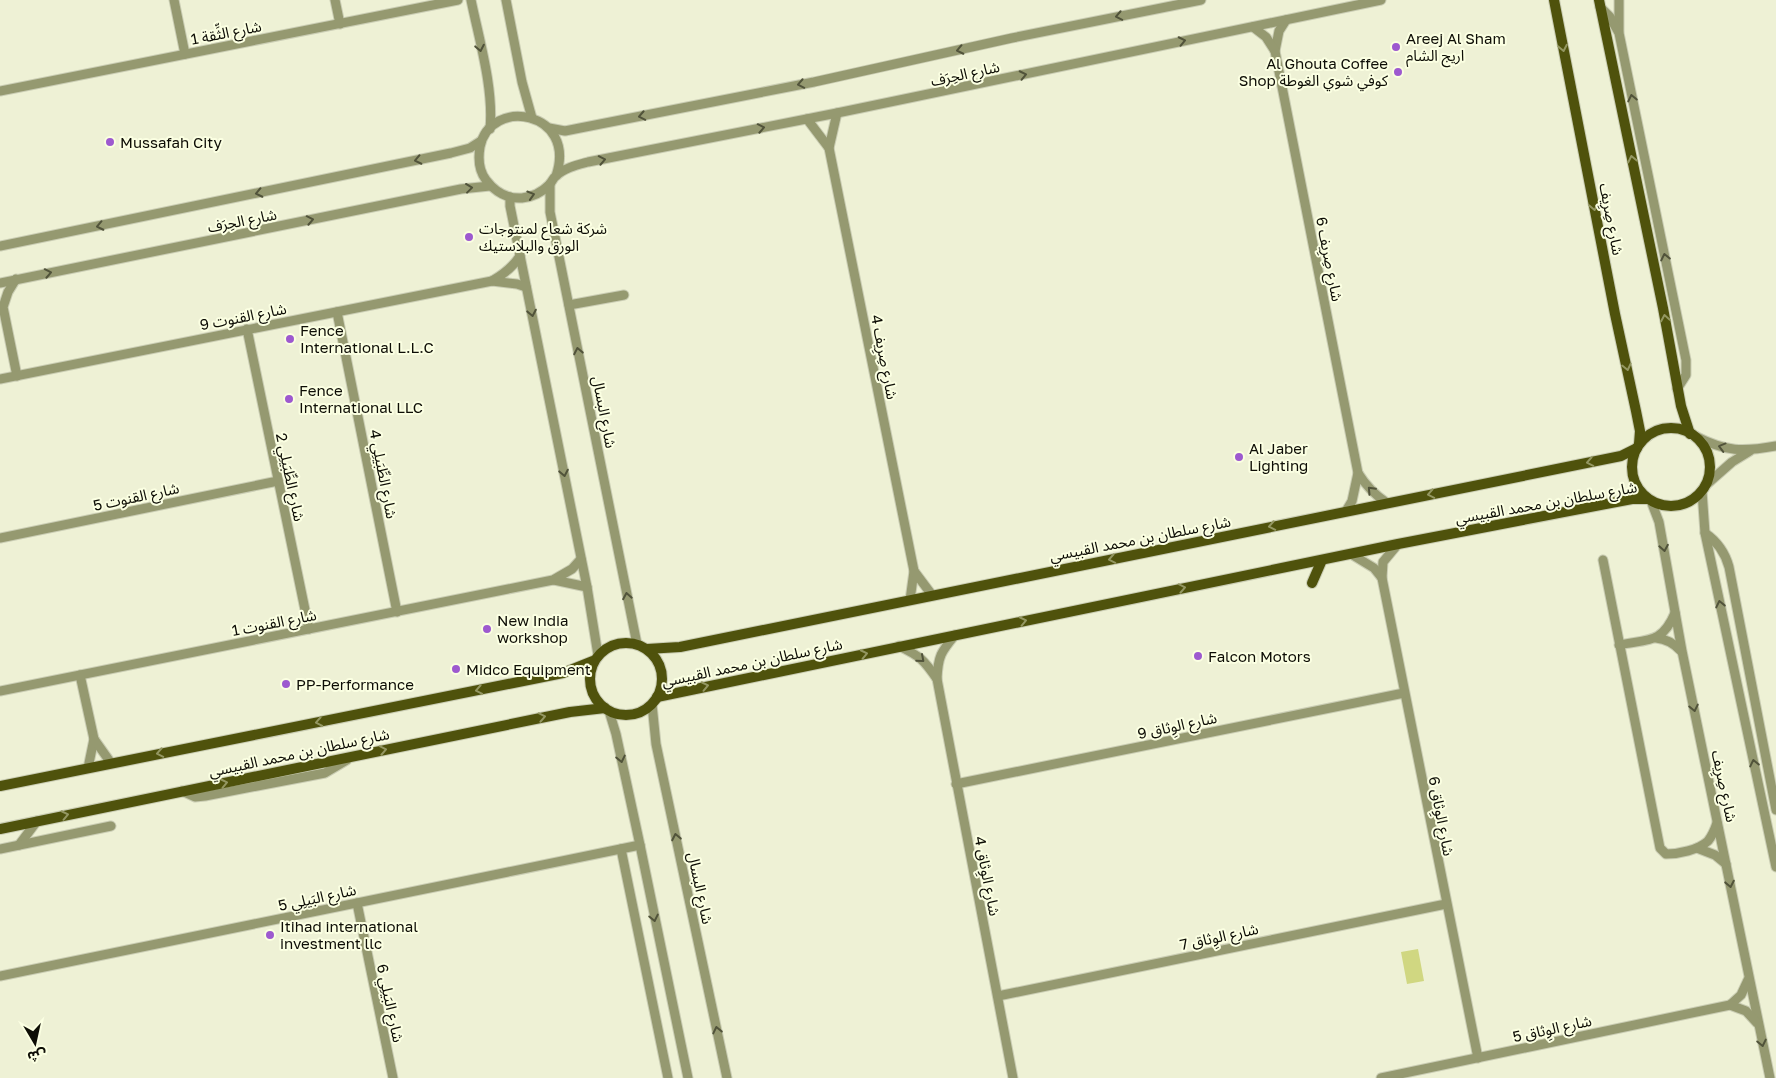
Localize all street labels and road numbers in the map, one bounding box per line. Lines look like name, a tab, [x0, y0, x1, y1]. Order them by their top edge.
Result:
street label: شارع الثِّقة 1	[189, 15, 264, 52]
street label: شارع الحِرَف	[929, 57, 1002, 93]
street label: شارع صِرِيف	[1592, 181, 1628, 258]
street label: شارع الحِرَف	[206, 204, 279, 239]
street label: شارع صِرِيف 6	[1309, 215, 1347, 304]
street label: شارع القنوت 9	[198, 299, 289, 337]
street label: شارع صِرِيف 4	[864, 313, 902, 402]
street label: شارع البسال	[585, 374, 621, 451]
street label: شارع الطِّبَيلِي 4	[363, 428, 401, 521]
street label: شارع الطِّبَيلِي 2	[269, 431, 309, 524]
street label: شارع سلطان بن محمد القبيسي	[1454, 477, 1639, 531]
street label: شارع القنوت 5	[91, 478, 182, 518]
street label: شارع سلطان بن محمد القبيسي	[1048, 512, 1233, 568]
street label: شارع القنوت 1	[230, 605, 319, 643]
street label: شارع سلطان بن محمد القبيسي	[660, 634, 845, 694]
street label: شارع الوِثاق 9	[1136, 708, 1219, 746]
street label: شارع سلطان بن محمد القبيسي	[207, 724, 392, 784]
street label: شارع صِرِيف	[1705, 748, 1741, 825]
street label: شارع الوِثاق 6	[1422, 775, 1459, 858]
street label: شارع الوِثاق 4	[968, 835, 1005, 918]
street label: شارع البسال	[681, 850, 717, 927]
street label: شارع البَيلِي 5	[276, 880, 359, 918]
street label: شارع الوِثاق 7	[1178, 919, 1261, 957]
street label: شارع البَيلِي 6	[370, 962, 408, 1045]
street label: شارع الوِثاق 5	[1511, 1011, 1594, 1049]

